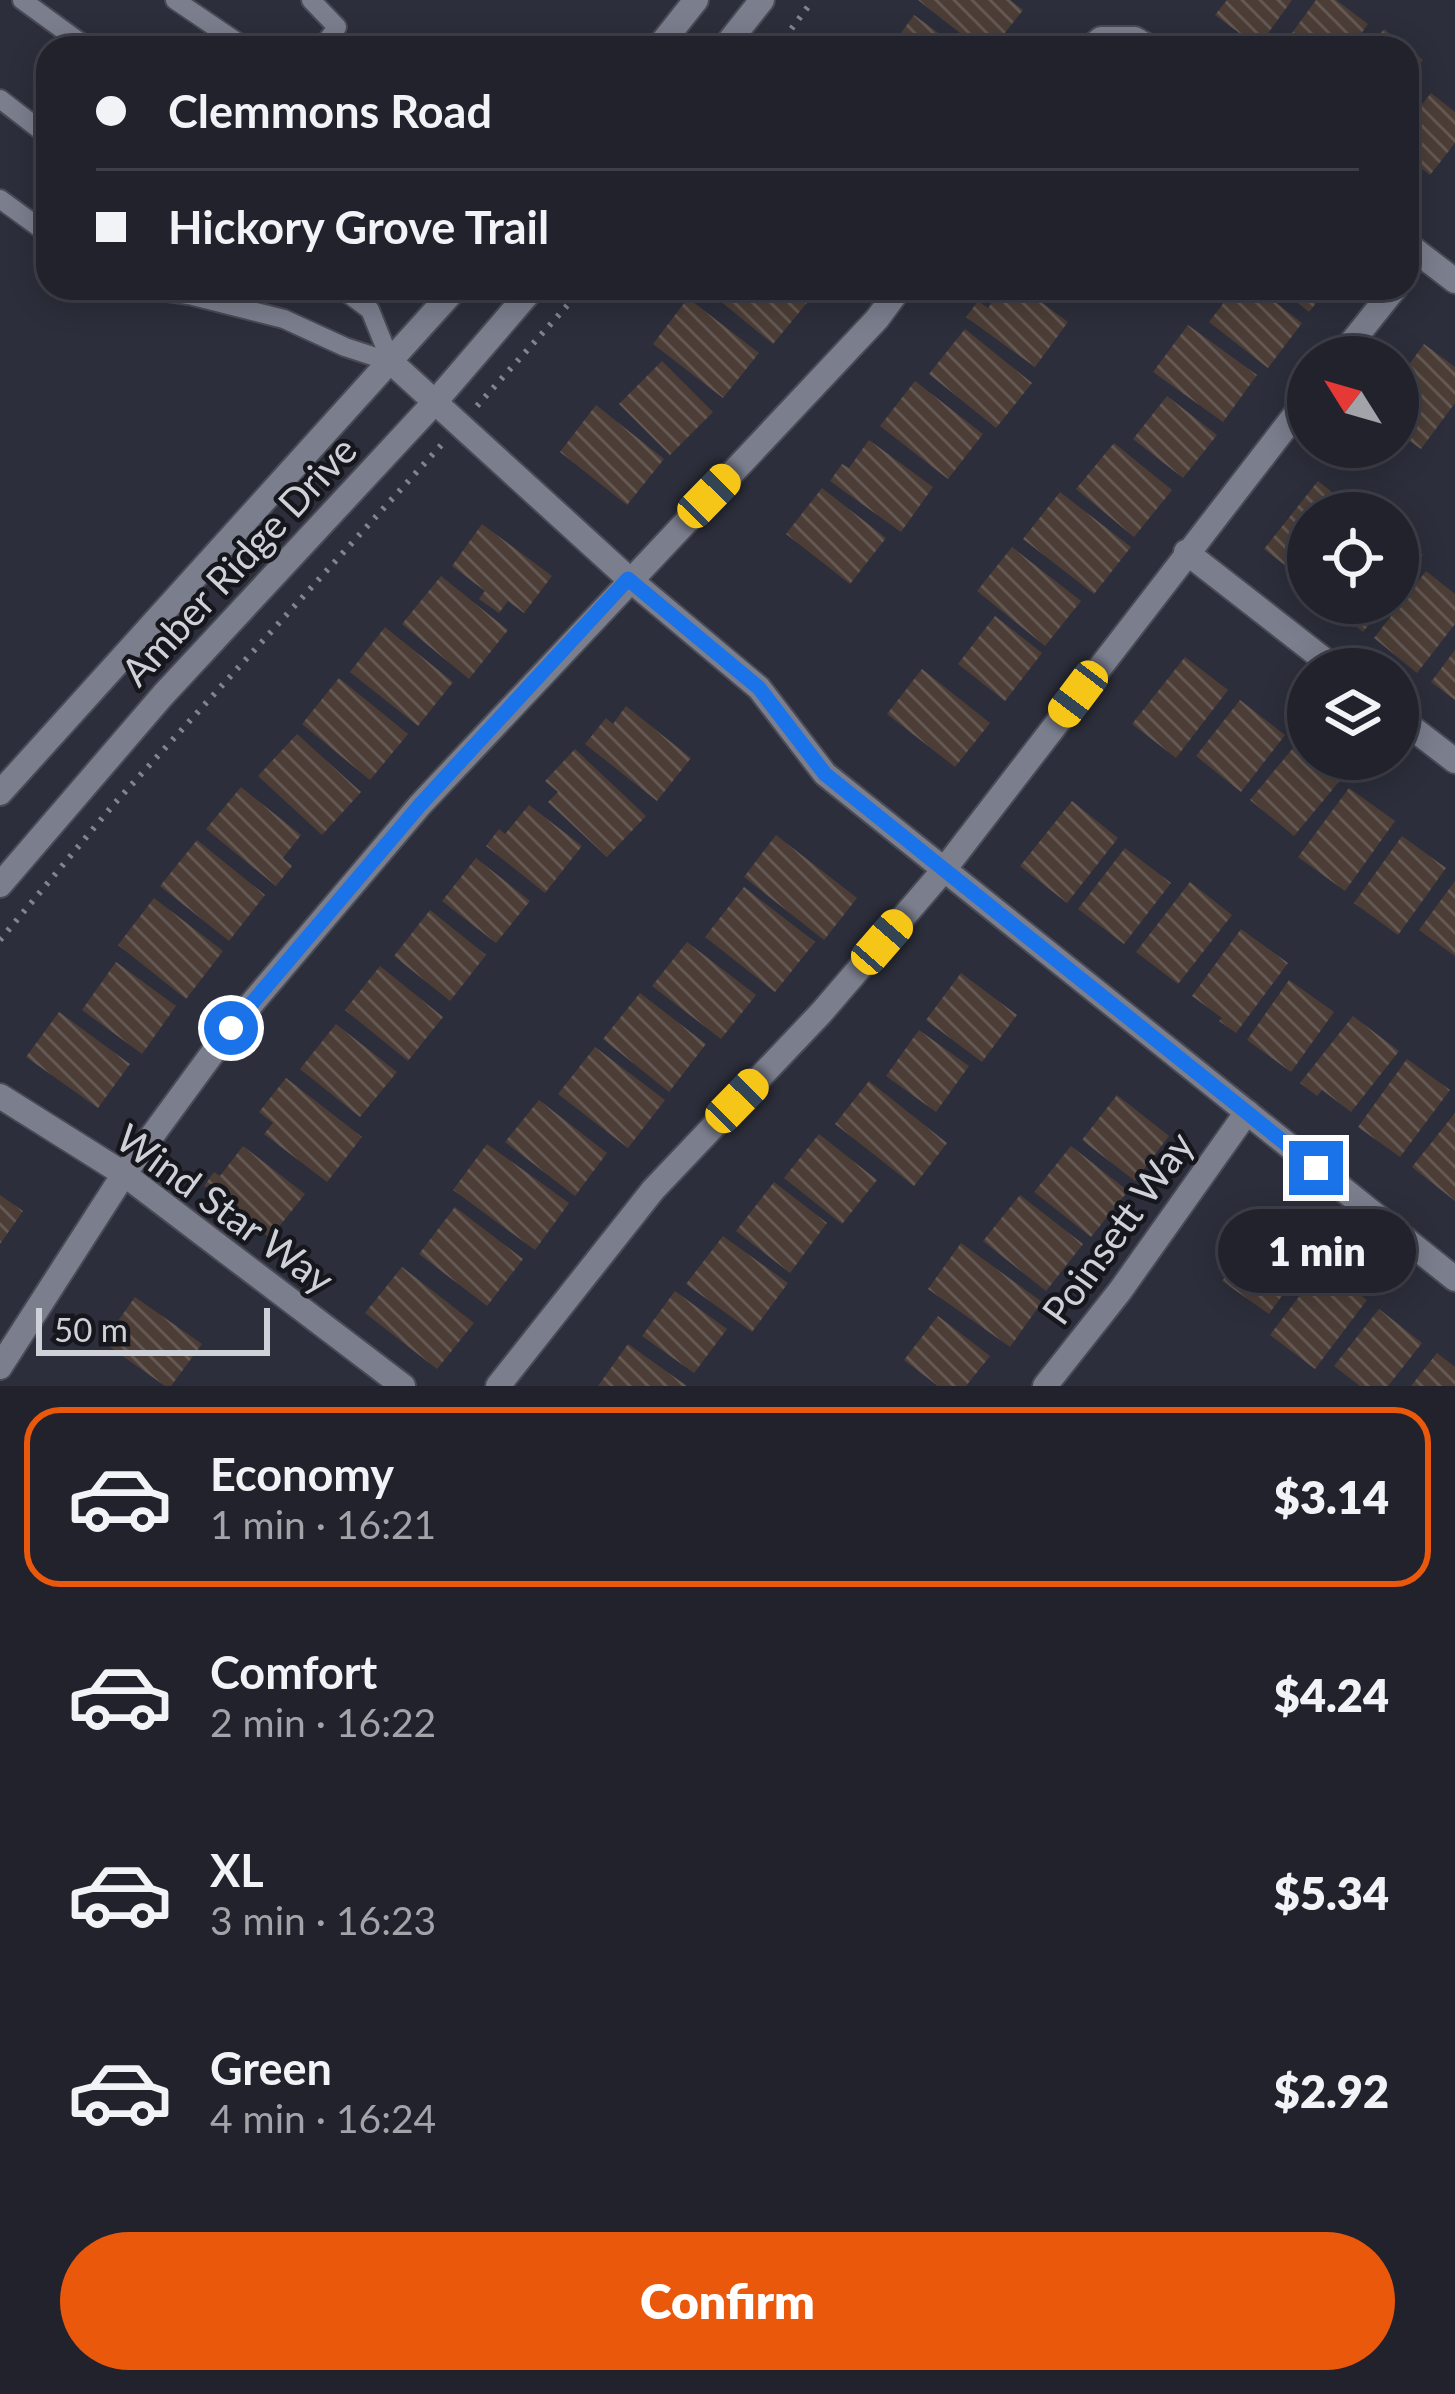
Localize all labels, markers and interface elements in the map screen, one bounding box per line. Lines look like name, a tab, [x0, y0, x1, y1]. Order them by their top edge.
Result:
text: Clemmons Road	[168, 84, 492, 138]
text: Hickory Grove Trail	[168, 200, 549, 254]
north arrow	[1287, 336, 1419, 468]
map controls	[1287, 336, 1419, 780]
street label: Amber Ridge Drive	[111, 426, 365, 694]
car	[671, 458, 747, 534]
button: locate	[1287, 492, 1419, 624]
button: layers	[1287, 648, 1419, 780]
car	[1042, 654, 1114, 734]
car	[845, 903, 919, 981]
route start	[204, 1001, 258, 1055]
car	[699, 1063, 775, 1139]
street label: Wind Star Way	[108, 1114, 343, 1302]
street label: Poinsett Way	[1032, 1122, 1202, 1332]
route end	[1289, 1141, 1343, 1195]
callout: 1 min	[1217, 1210, 1415, 1294]
text: 1 min	[1268, 1228, 1366, 1274]
scale bar	[36, 1302, 270, 1355]
text: 50 m	[54, 1309, 128, 1349]
icon: car	[66, 1443, 174, 1551]
text: Economy	[210, 1447, 394, 1501]
text: $3.14	[1274, 1470, 1389, 1524]
text: 1 min · 16:21	[210, 1501, 436, 1547]
icon: car	[66, 1641, 174, 1749]
text: Comfort	[210, 1645, 377, 1699]
text: $4.24	[1274, 1668, 1389, 1722]
text: 2 min · 16:22	[210, 1699, 436, 1745]
icon: car	[66, 1839, 174, 1947]
text: XL	[210, 1843, 264, 1897]
text: $5.34	[1274, 1866, 1389, 1920]
text: 3 min · 16:23	[210, 1897, 436, 1943]
icon: car	[66, 2037, 174, 2145]
text: Green	[210, 2041, 332, 2095]
text: $2.92	[1274, 2064, 1389, 2118]
text: 4 min · 16:24	[210, 2095, 436, 2141]
button: Confirm	[60, 2232, 1395, 2370]

